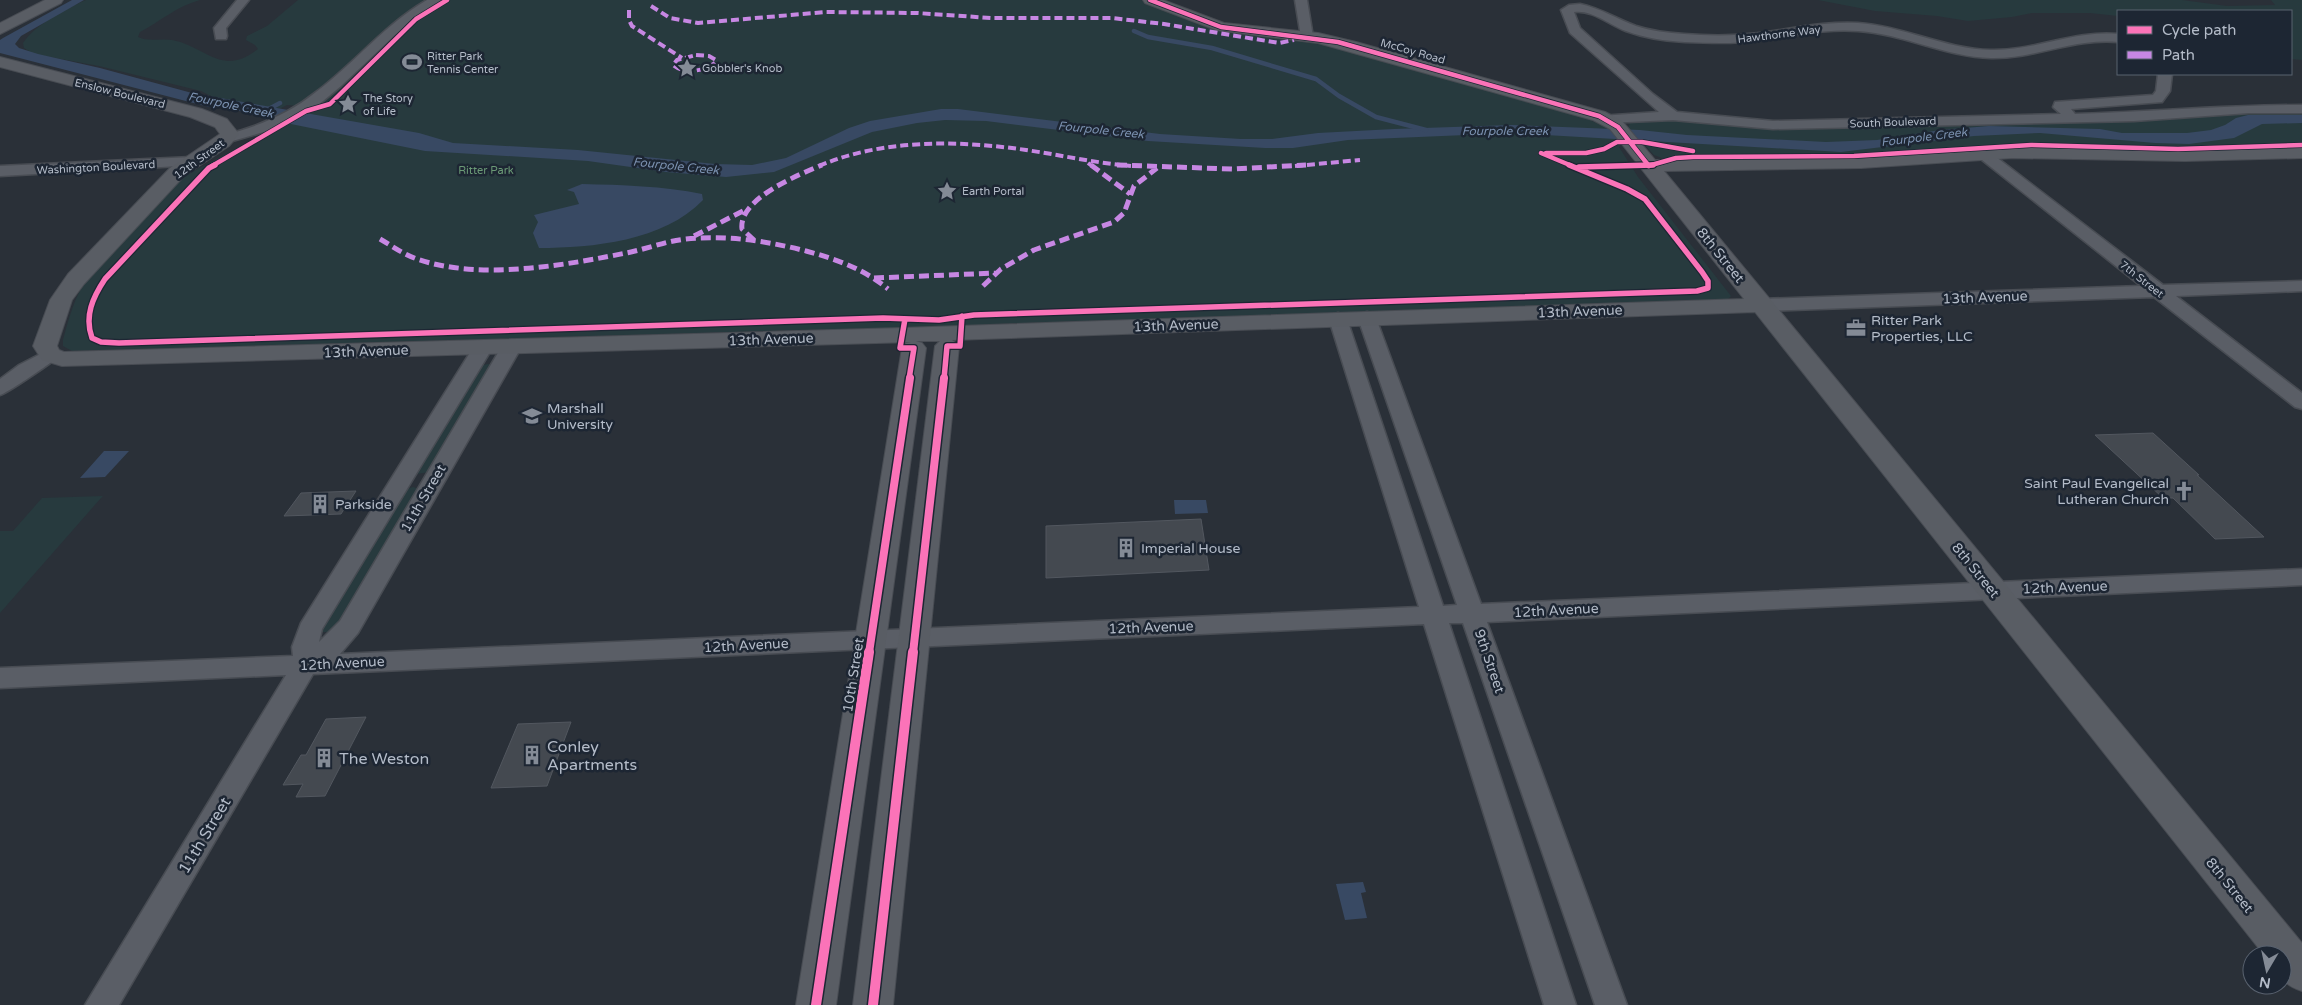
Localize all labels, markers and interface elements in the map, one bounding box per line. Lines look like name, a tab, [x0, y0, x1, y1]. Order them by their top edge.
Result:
legend	[2117, 10, 2292, 75]
text: Cycle path	[2162, 21, 2236, 39]
street label: Hawthorne Way	[1737, 23, 1821, 46]
street label: McCoy Road	[1379, 36, 1447, 67]
text: Path	[2162, 46, 2195, 64]
place label: Ritter Park Tennis Center	[427, 50, 499, 76]
sports icon: Ritter Park Tennis Center	[401, 51, 423, 73]
place icon: Gobbler's Knob	[676, 57, 698, 79]
place label: Gobbler's Knob	[702, 62, 782, 75]
street label: Enslow Boulevard	[73, 76, 166, 111]
water label: Fourpole Creek	[187, 89, 276, 121]
place label: The Story of Life	[363, 92, 413, 118]
place icon: The Story of Life	[337, 93, 359, 115]
street label: South Boulevard	[1849, 114, 1937, 131]
water label: Fourpole Creek	[1057, 119, 1146, 142]
water label: Fourpole Creek	[1462, 124, 1550, 138]
water label: Fourpole Creek	[1880, 125, 1969, 149]
street label: 12th Street	[172, 137, 227, 182]
water label: Fourpole Creek	[632, 155, 721, 178]
street label: Washington Boulevard	[37, 158, 156, 177]
park label: Ritter Park	[458, 164, 514, 177]
place icon: Earth Portal	[936, 180, 958, 202]
place label: Earth Portal	[962, 185, 1024, 198]
street label: 8th Street	[1693, 224, 1748, 287]
street label: 7th Street	[2117, 258, 2166, 301]
street label: 13th Avenue	[1942, 288, 2028, 307]
street label: 13th Avenue	[1537, 302, 1623, 321]
place label: Ritter Park Properties, LLC	[1871, 312, 1973, 345]
street label: 13th Avenue	[1133, 316, 1219, 335]
office icon: Ritter Park Properties, LLC	[1845, 317, 1867, 339]
street label: 13th Avenue	[728, 330, 814, 349]
street label: 13th Avenue	[323, 342, 409, 361]
place label: Marshall University	[547, 400, 613, 433]
school or university icon: Marshall University	[521, 405, 543, 427]
street label: 11th Street	[397, 461, 450, 535]
place label: Saint Paul Evangelical Lutheran Church	[2024, 475, 2169, 508]
church icon: Saint Paul Evangelical Lutheran Church	[2173, 480, 2195, 502]
building icon: Parkside	[309, 493, 331, 515]
place label: Parkside	[335, 496, 392, 513]
building icon: Imperial House	[1115, 537, 1137, 559]
street label: 8th Street	[1948, 539, 2003, 602]
place label: Imperial House	[1141, 540, 1240, 557]
street label: 12th Avenue	[2022, 578, 2108, 597]
street label: 12th Avenue	[1513, 600, 1599, 621]
street label: 12th Avenue	[1108, 618, 1194, 637]
street label: 9th Street	[1471, 627, 1509, 696]
street label: 12th Avenue	[703, 635, 789, 656]
street label: 10th Street	[839, 636, 868, 714]
street label: 12th Avenue	[299, 653, 385, 674]
place label: Conley Apartments	[547, 737, 637, 775]
building icon: Conley Apartments	[521, 744, 543, 766]
building icon: The Weston	[313, 747, 335, 769]
place label: The Weston	[339, 749, 429, 769]
street label: 11th Street	[174, 794, 236, 877]
street label: 8th Street	[2202, 854, 2257, 917]
north arrow	[2242, 945, 2292, 995]
text: N	[2258, 973, 2272, 992]

